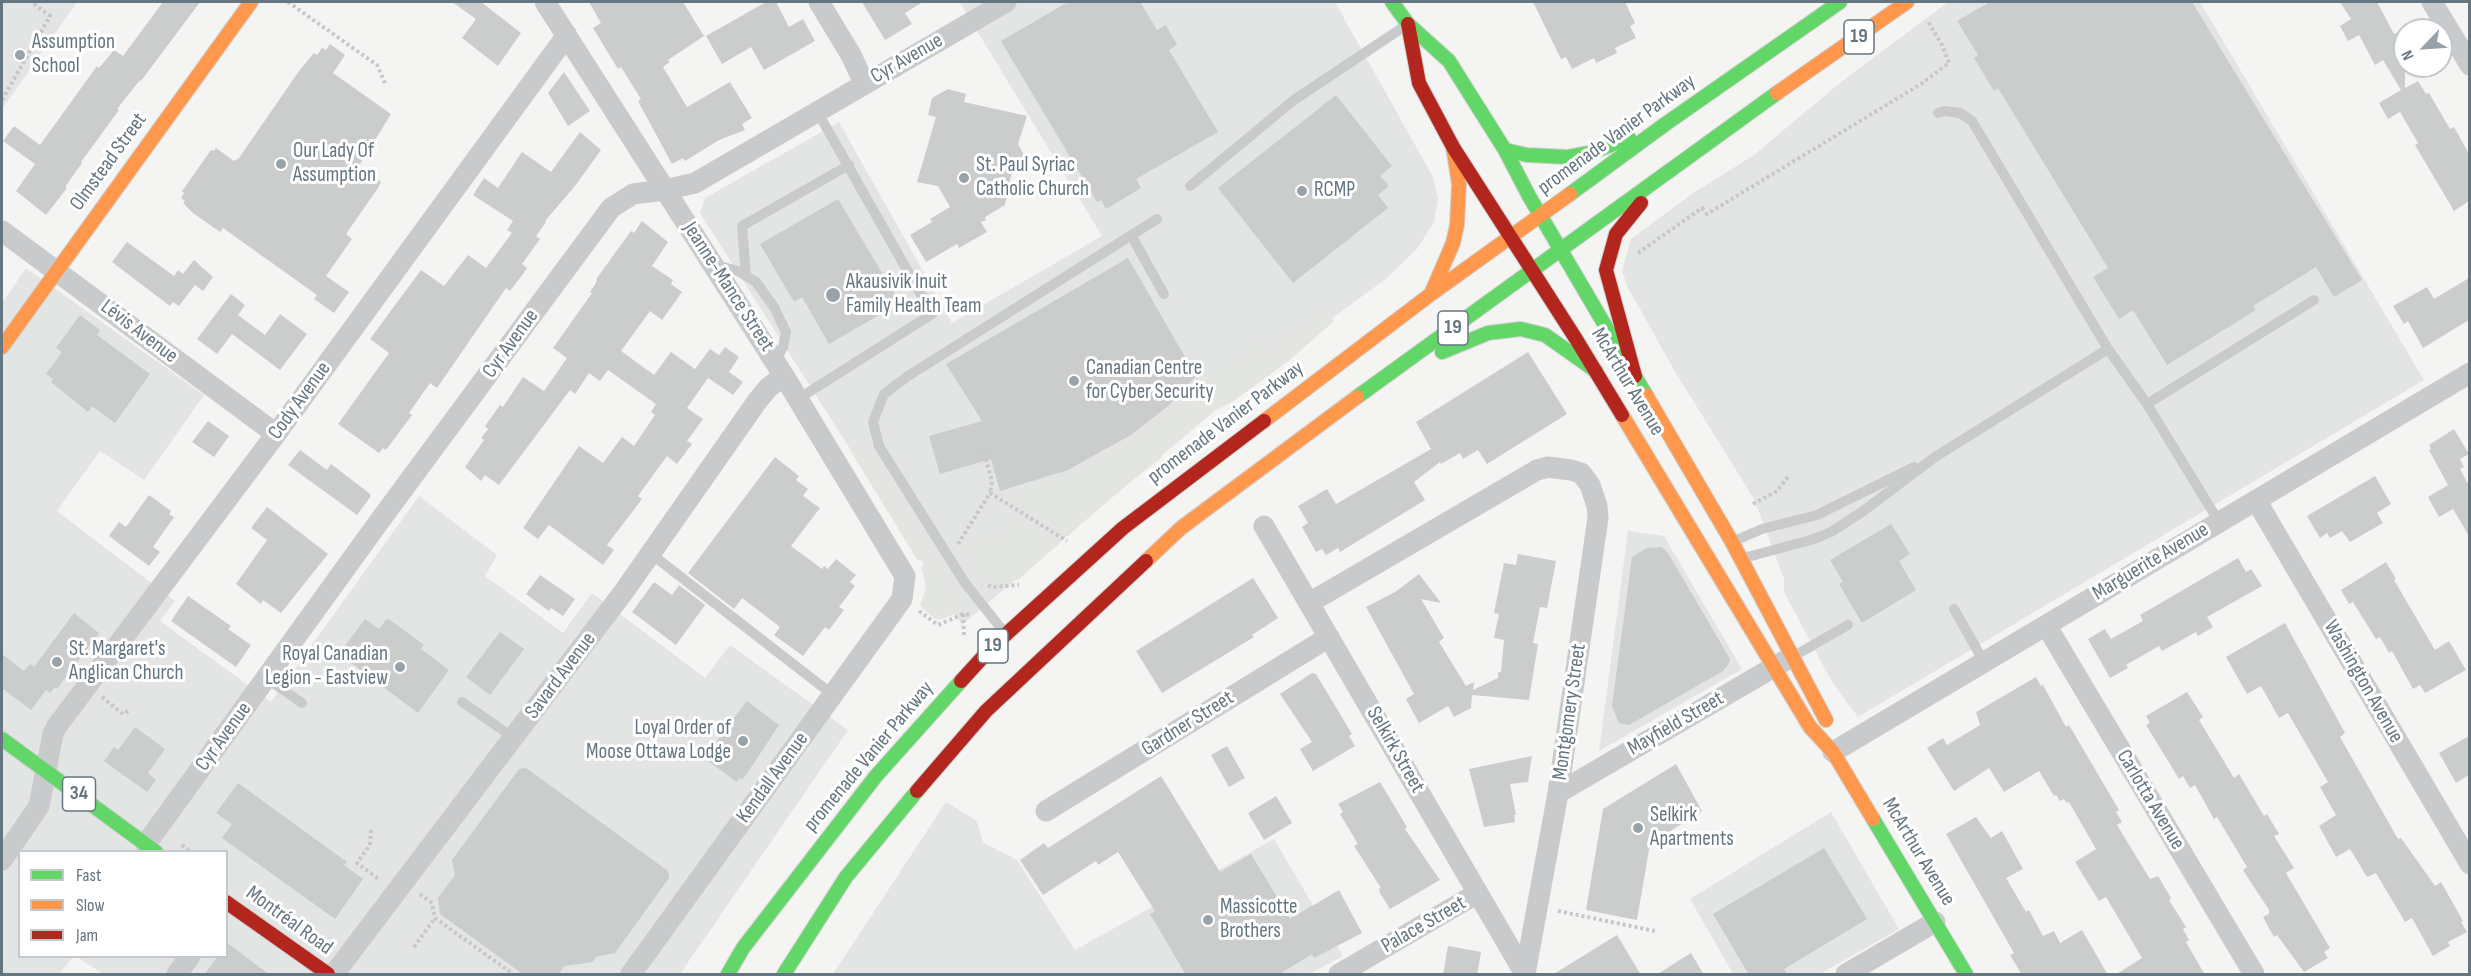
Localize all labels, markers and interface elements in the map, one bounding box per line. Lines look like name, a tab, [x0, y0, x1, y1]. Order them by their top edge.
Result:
north arrow	[2393, 18, 2453, 78]
road number: 19	[1844, 20, 1874, 54]
street label: Cyr Avenue	[867, 28, 947, 90]
place label: Assumption School	[32, 30, 115, 80]
text: N	[2398, 47, 2418, 63]
marker: Assumption School	[13, 48, 27, 62]
street label: promenade Vanier Parkway	[1533, 69, 1701, 201]
street label: Olmstead Street	[65, 108, 153, 216]
place label: Our Lady Of Assumption	[293, 139, 376, 189]
place label: St. Paul Syriac Catholic Church	[976, 153, 1089, 203]
marker: Our Lady Of Assumption	[274, 157, 288, 171]
marker: St. Paul Syriac Catholic Church	[957, 171, 971, 185]
place label: RCMP	[1314, 178, 1355, 204]
marker: RCMP	[1295, 184, 1309, 198]
street label: Jeanne-Mance Street	[677, 218, 779, 356]
place label: Akausivik Inuit Family Health Team	[846, 270, 981, 320]
marker: Akausivik Inuit Family Health Team	[824, 286, 842, 304]
street label: Lévis Avenue	[95, 295, 183, 369]
street label: Cyr Avenue	[478, 305, 544, 383]
road number: 19	[1438, 311, 1468, 345]
street label: McArthur Avenue	[1585, 323, 1669, 441]
place label: Canadian Centre for Cyber Security	[1086, 356, 1214, 406]
street label: promenade Vanier Parkway	[1143, 356, 1309, 490]
street label: Cody Avenue	[263, 357, 337, 445]
marker: Canadian Centre for Cyber Security	[1067, 374, 1081, 388]
street label: Marguerite Avenue	[2088, 517, 2214, 607]
street label: Washington Avenue	[2318, 616, 2408, 748]
street label: Savard Avenue	[520, 628, 602, 724]
road number: 19	[978, 629, 1008, 663]
place label: St. Margaret's Anglican Church	[69, 637, 184, 687]
place label: Royal Canadian Legion - Eastview	[265, 642, 388, 692]
street label: Montgomery Street	[1548, 642, 1592, 782]
marker: St. Margaret's Anglican Church	[50, 655, 64, 669]
marker: Royal Canadian Legion - Eastview	[393, 660, 407, 674]
street label: promenade Vanier Parkway	[799, 677, 939, 837]
street label: Gardner Street	[1137, 686, 1239, 762]
street label: Mayfield Street	[1624, 686, 1728, 762]
street label: Cyr Avenue	[191, 698, 257, 776]
street label: Selkirk Street	[1360, 703, 1430, 797]
place label: Loyal Order of Moose Ottawa Lodge	[586, 716, 731, 766]
street label: Kendall Avenue	[732, 728, 814, 828]
marker: Loyal Order of Moose Ottawa Lodge	[736, 734, 750, 748]
street label: Carlotta Avenue	[2110, 746, 2190, 854]
road number: 34	[62, 777, 96, 811]
street label: McArthur Avenue	[1876, 793, 1960, 911]
place label: Selkirk Apartments	[1650, 803, 1734, 853]
marker: Selkirk Apartments	[1631, 821, 1645, 835]
legend	[18, 850, 228, 958]
text: Fast	[76, 865, 101, 886]
street label: Montréal Road	[241, 881, 337, 961]
street label: Palace Street	[1377, 891, 1471, 959]
text: Slow	[76, 895, 105, 916]
place label: Massicotte Brothers	[1220, 895, 1297, 945]
marker: Massicotte Brothers	[1201, 913, 1215, 927]
text: Jam	[76, 925, 98, 946]

